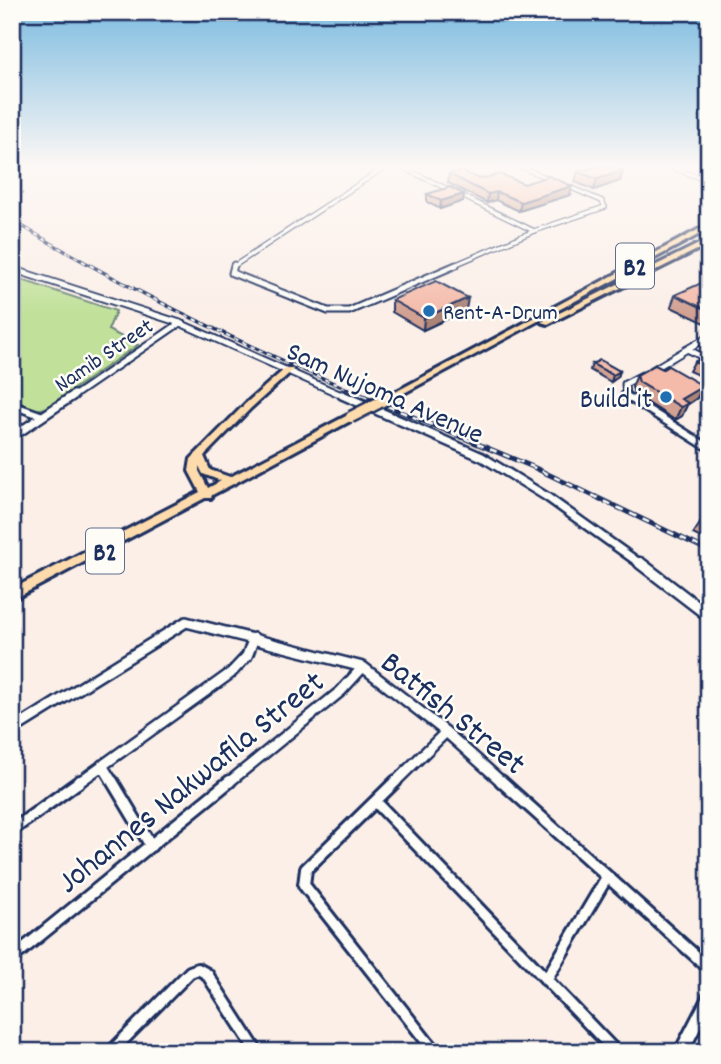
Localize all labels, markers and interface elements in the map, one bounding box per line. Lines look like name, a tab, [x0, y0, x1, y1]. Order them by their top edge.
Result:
road number: B2	[616, 244, 654, 288]
place label: Rent-A-Drum	[443, 298, 558, 331]
marker: Rent-A-Drum	[421, 303, 437, 319]
street label: Namib Street	[49, 312, 161, 402]
street label: Sam Nujoma Avenue	[279, 334, 489, 457]
place label: Build it	[580, 382, 652, 422]
marker: Build it	[658, 389, 674, 405]
road number: B2	[86, 528, 124, 573]
street label: Batfish Street	[369, 642, 534, 789]
street label: Johannes Nakwafila Street	[49, 662, 336, 907]

